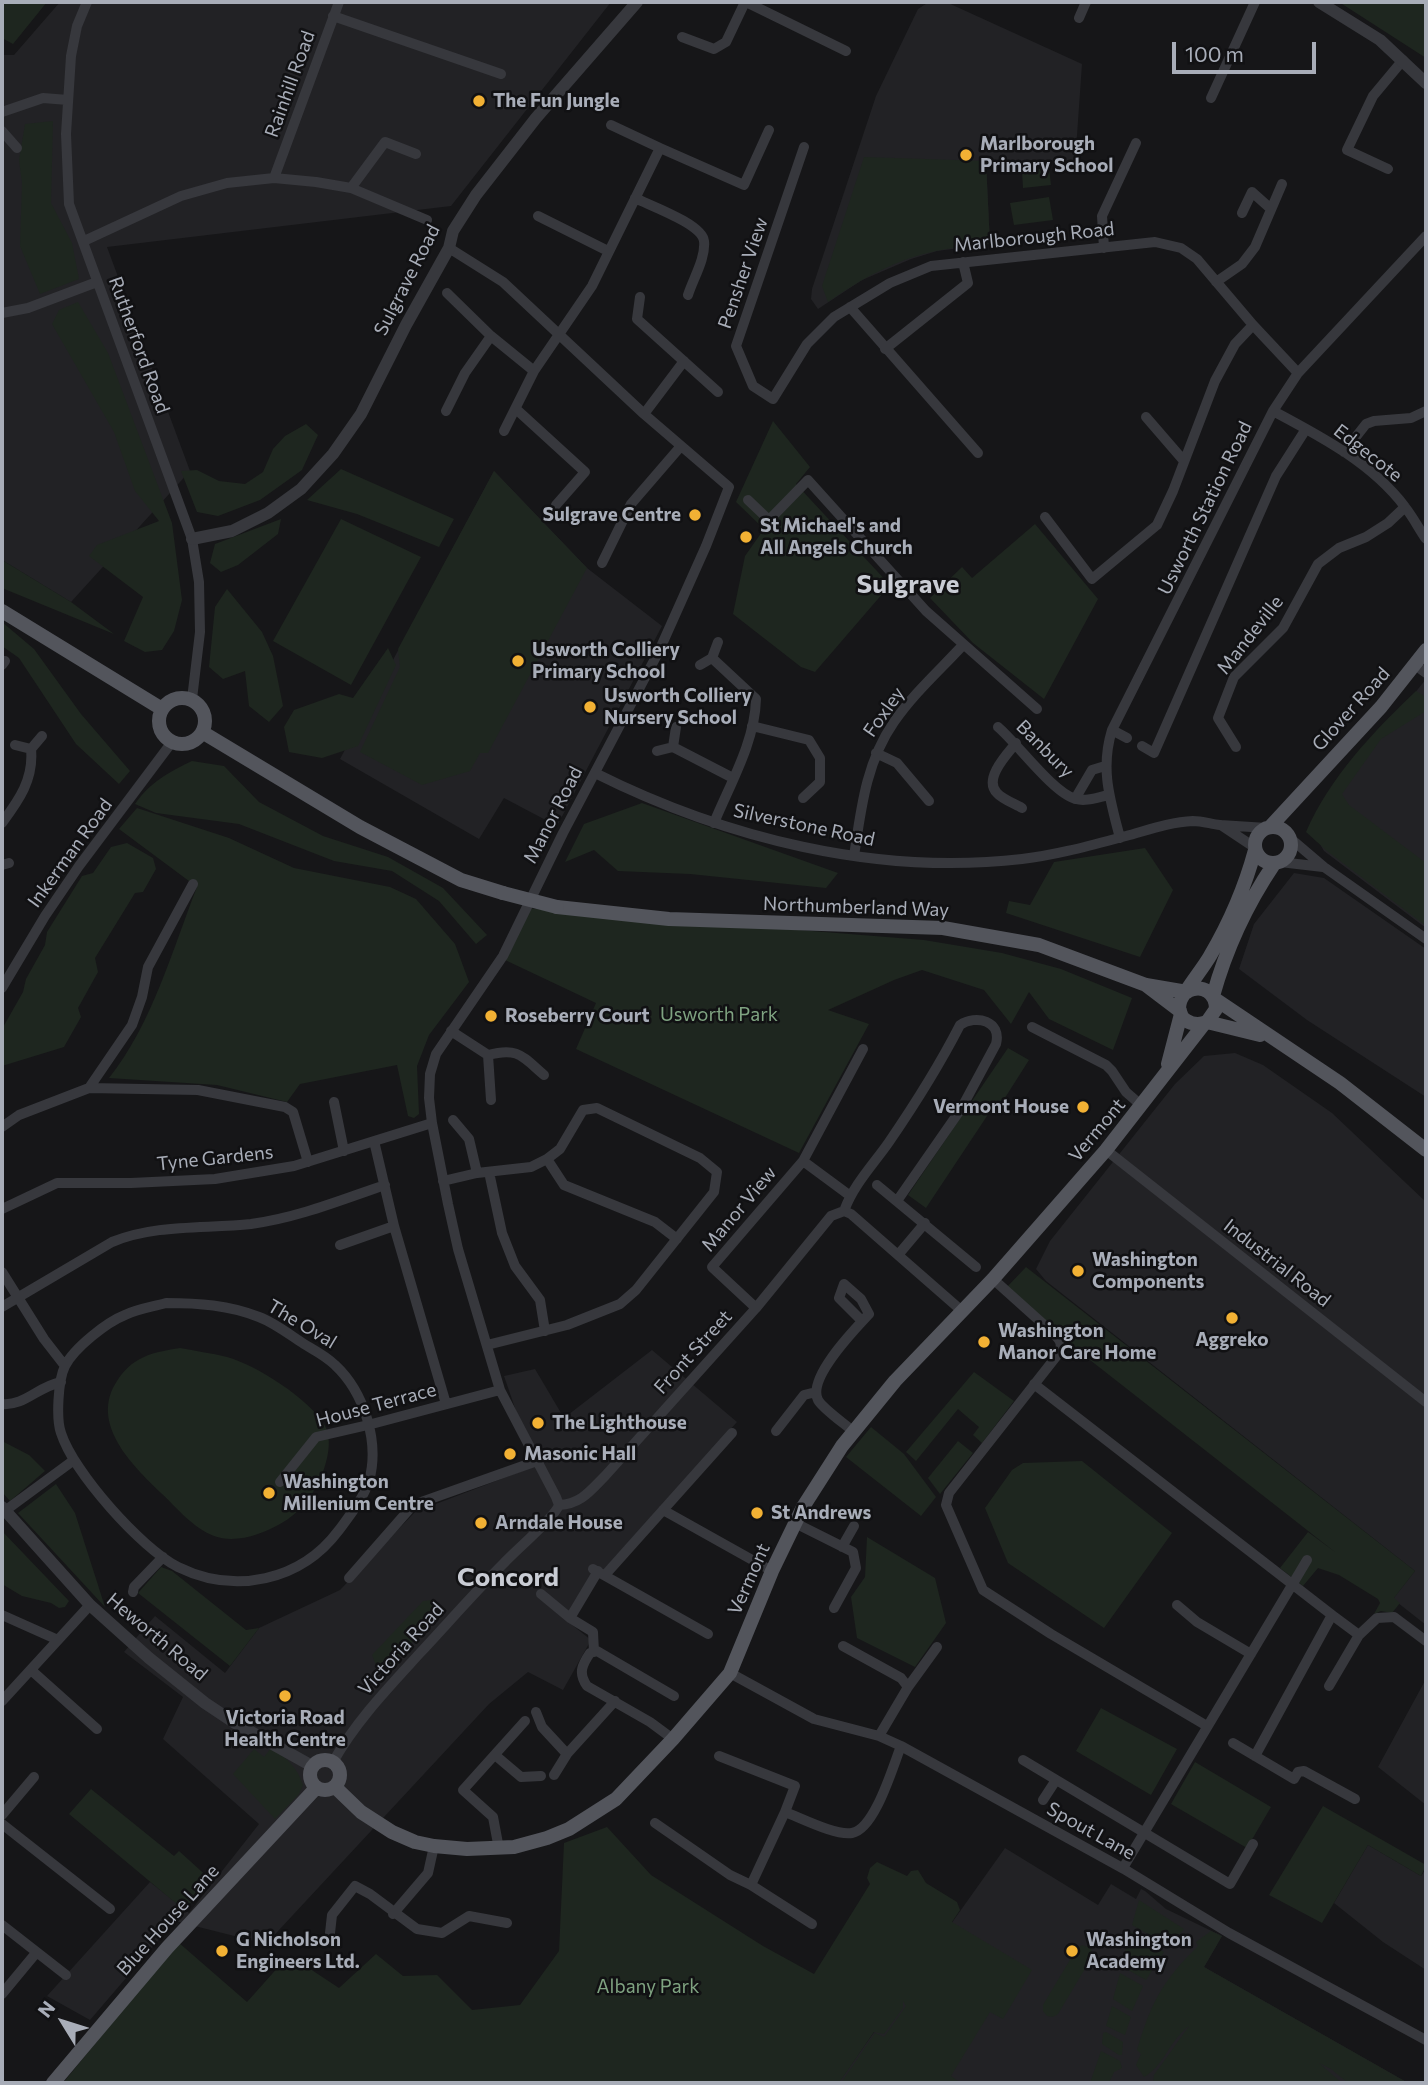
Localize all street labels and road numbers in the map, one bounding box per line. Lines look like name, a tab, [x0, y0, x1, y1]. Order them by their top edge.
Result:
street label: Rainhill Road	[260, 28, 320, 140]
street label: Pensher View	[713, 214, 773, 332]
street label: Marlborough Road	[953, 217, 1115, 257]
street label: Sulgrave Road	[369, 221, 445, 339]
street label: Rutherford Road	[104, 273, 174, 417]
street label: Usworth Station Road	[1153, 418, 1257, 598]
street label: Edgecote	[1329, 419, 1407, 487]
street label: Mandeville	[1212, 591, 1288, 679]
street label: Glover Road	[1307, 662, 1395, 756]
street label: Foxley	[859, 683, 909, 741]
street label: Banbury	[1011, 715, 1079, 783]
street label: Manor Road	[519, 763, 587, 867]
street label: Inkerman Road	[23, 794, 117, 912]
street label: Silverstone Road	[731, 799, 877, 851]
street label: Northumberland Way	[763, 892, 949, 922]
street label: Vermont	[1064, 1094, 1130, 1166]
street label: Tyne Gardens	[156, 1141, 274, 1175]
street label: Manor View	[697, 1162, 781, 1256]
street label: Industrial Road	[1219, 1214, 1335, 1312]
street label: The Oval	[263, 1295, 341, 1353]
street label: Front Street	[649, 1305, 737, 1399]
street label: House Terrace	[313, 1378, 439, 1432]
street label: Vermont	[723, 1540, 775, 1618]
street label: Heworth Road	[102, 1588, 212, 1686]
street label: Victoria Road	[353, 1598, 449, 1700]
street label: Spout Lane	[1043, 1797, 1139, 1865]
street label: Blue House Lane	[112, 1860, 224, 1980]

